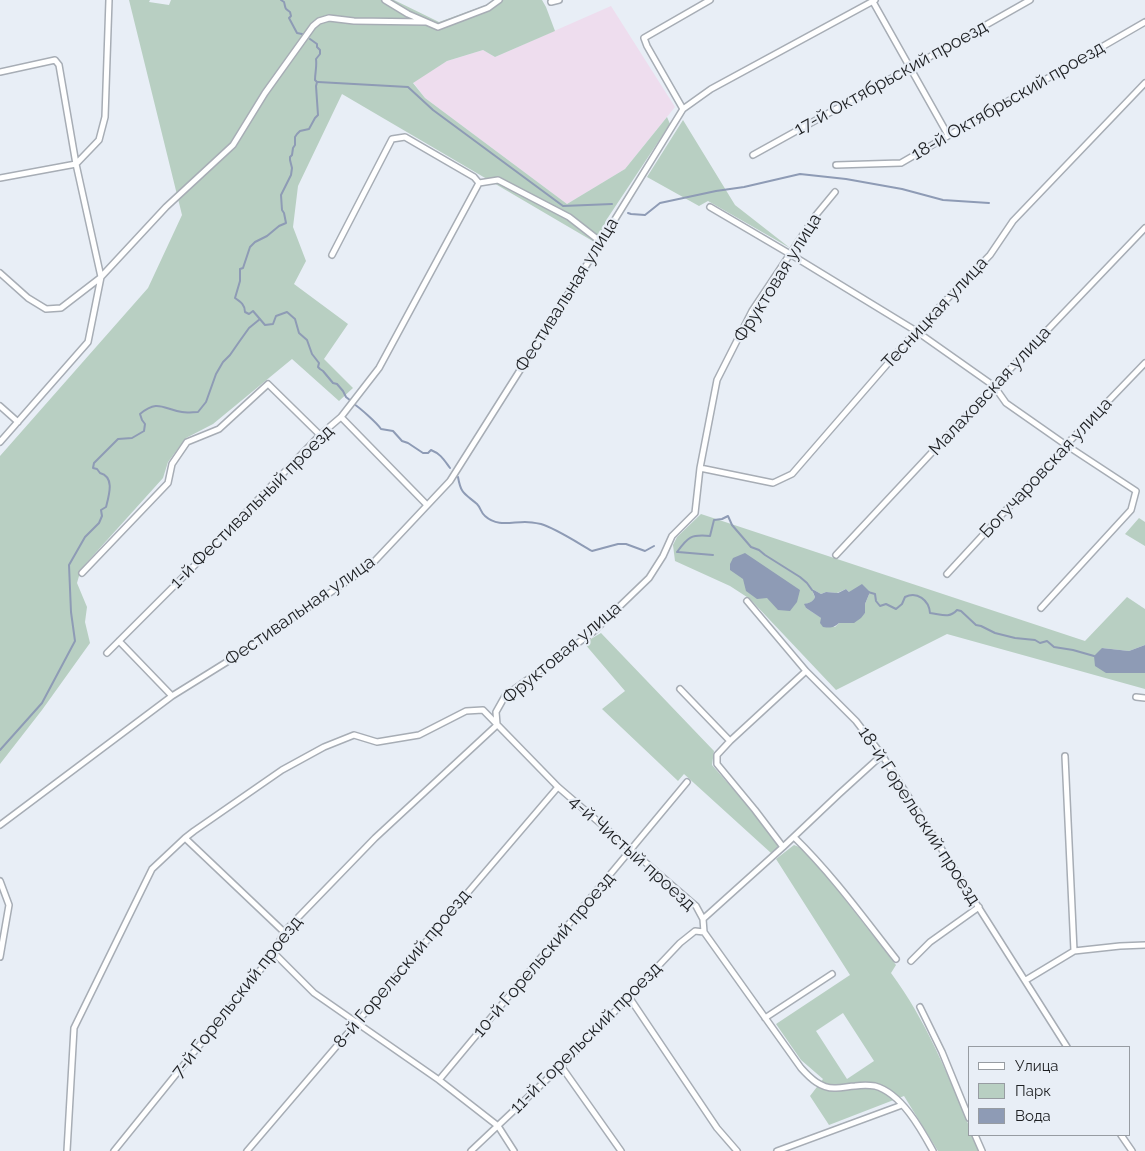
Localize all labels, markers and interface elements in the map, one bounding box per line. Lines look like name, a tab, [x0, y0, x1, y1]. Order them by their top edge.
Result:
street label: 17-й Октябрьский проезд	[791, 16, 991, 140]
street label: 18-й Октябрьский проезд	[908, 37, 1108, 165]
street label: Фруктовая улица	[730, 210, 826, 346]
street label: Фестивальная улица	[511, 214, 623, 376]
street label: Тесницкая улица	[878, 253, 992, 373]
street label: Малаховская улица	[925, 322, 1055, 460]
street label: Богучаровская улица	[975, 393, 1117, 543]
street label: 1-й Фестивальный проезд	[166, 421, 338, 593]
street label: Фестивальная улица	[221, 551, 379, 671]
street label: Фруктовая улица	[498, 597, 626, 709]
street label: 18-й Горельский проезд	[853, 723, 985, 909]
street label: 4-й Чистый проезд	[565, 791, 699, 915]
street label: 10-й Горельский проезд	[469, 868, 619, 1042]
street label: 8-й Горельский проезд	[329, 885, 475, 1053]
street label: 7-й Горельский проезд	[167, 912, 307, 1082]
street label: 11-й Горельский проезд	[506, 958, 666, 1118]
legend	[968, 1046, 1130, 1136]
text: Улица	[1015, 1057, 1059, 1075]
text: Парк	[1015, 1082, 1051, 1100]
text: Вода	[1015, 1107, 1051, 1125]

